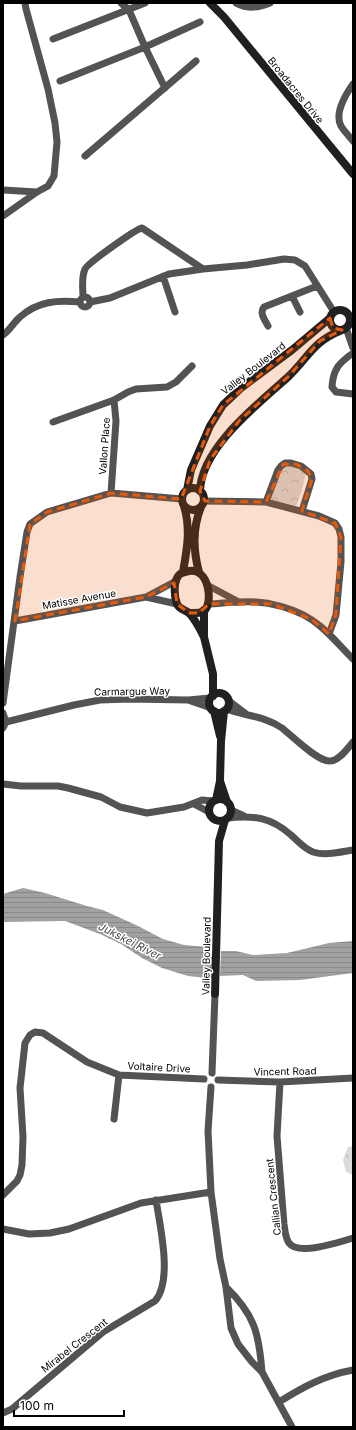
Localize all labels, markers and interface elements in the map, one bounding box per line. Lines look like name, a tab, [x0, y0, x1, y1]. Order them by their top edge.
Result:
street label: Broadacres Drive	[266, 55, 326, 126]
street label: Valley Boulevard	[218, 339, 288, 397]
street label: Vallon Place	[96, 417, 112, 475]
street label: Matisse Avenue	[41, 587, 117, 611]
street label: Carmargue Way	[94, 684, 170, 698]
street label: Valley Boulevard	[199, 917, 213, 995]
water label: Jukskei River	[96, 919, 165, 963]
street label: Voltaire Drive	[127, 1059, 191, 1075]
street label: Vincent Road	[253, 1064, 317, 1078]
street label: Callian Crescent	[263, 1157, 283, 1236]
street label: Mirabel Crescent	[38, 1315, 110, 1375]
scale bar	[14, 1392, 124, 1418]
text: 100 m	[20, 1398, 54, 1413]

